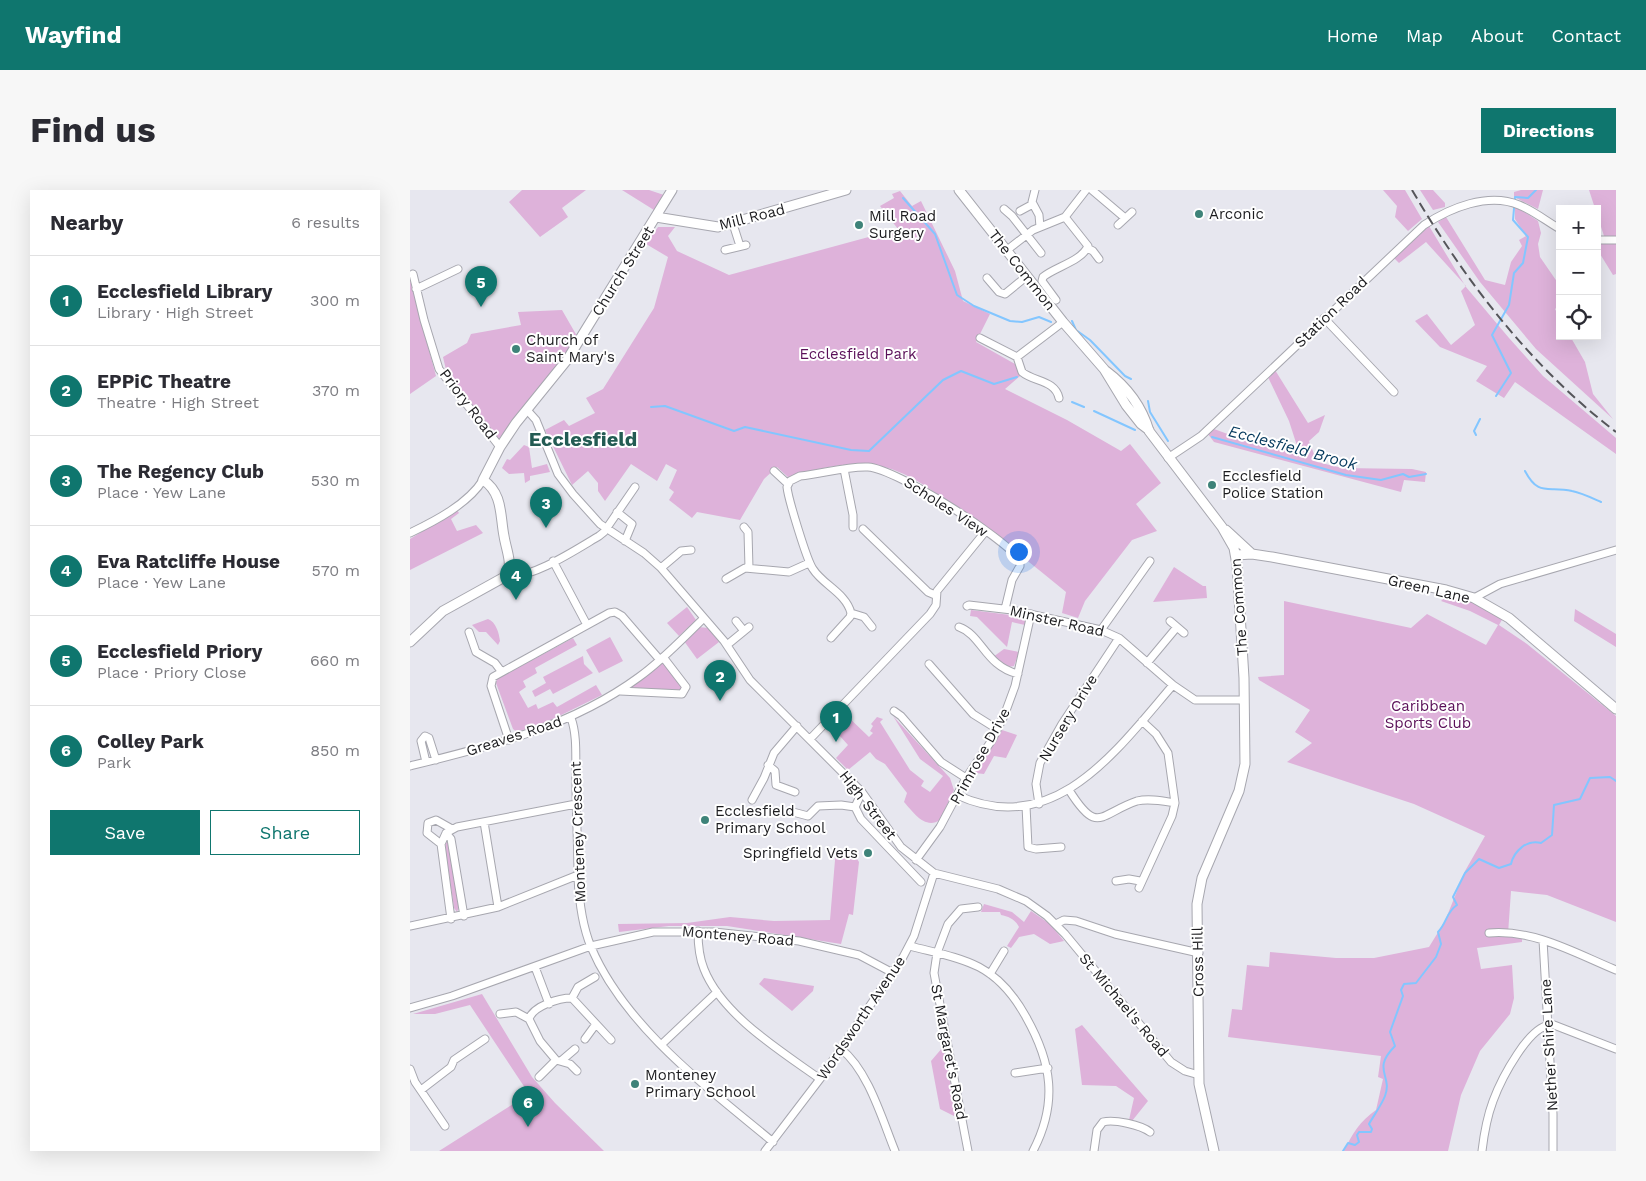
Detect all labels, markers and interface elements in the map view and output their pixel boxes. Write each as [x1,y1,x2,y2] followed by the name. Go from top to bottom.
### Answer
[25,21,121,49] text: Wayfind
[1327,25,1378,46] text: Home
[1406,25,1443,46] text: Map
[1471,25,1523,46] text: About
[1551,25,1621,46] text: Contact
[1481,108,1616,153] button: Directions
[30,109,156,151] text: Find us
[717,200,787,234] street label: Mill Road
[1209,205,1264,223] place label: Arconic
[1556,205,1601,340] map controls
[1556,205,1601,250] button: +
[869,207,936,242] place label: Mill Road Surgery
[1193,208,1205,220] marker: Arconic
[50,210,123,235] text: Nearby
[291,213,360,232] text: 6 results
[853,219,865,231] marker: Mill Road Surgery
[588,222,658,319] street label: Church Street
[985,226,1059,314] street label: The Common
[1556,250,1601,295] button: −
[465,266,497,307] pin: 5
[1291,273,1371,351] street label: Station Road
[97,280,273,303] text: Ecclesfield Library
[63,291,69,310] text: 1
[310,291,360,310] text: 300 m
[1556,295,1601,340] button: locate
[97,303,253,322] text: Library · High Street
[526,331,615,366] place label: Church of Saint Mary's
[510,343,522,355] marker: Church of Saint Mary's
[799,345,917,363] park label: Ecclesfield Park
[436,365,500,443] street label: Priory Road
[97,370,231,393] text: EPPiC Theatre
[61,381,71,400] text: 2
[312,381,360,400] text: 370 m
[97,393,259,412] text: Theatre · High Street
[1227,421,1360,474] water label: Ecclesfield Brook
[529,427,637,451] district label: Ecclesfield
[97,460,264,483] text: The Regency Club
[1222,467,1323,502] place label: Ecclesfield Police Station
[61,471,71,490] text: 3
[311,471,360,490] text: 530 m
[901,473,992,541] street label: Scholes View
[1206,479,1218,491] marker: Ecclesfield Police Station
[97,483,226,502] text: Place · Yew Lane
[530,487,562,528] pin: 3
[1006,539,1032,565] your location
[97,550,280,573] text: Eva Ratcliffe House
[1227,557,1251,657] street label: The Common
[500,559,532,600] pin: 4
[61,561,71,580] text: 4
[311,561,360,580] text: 570 m
[1386,571,1472,607] street label: Green Lane
[97,573,226,592] text: Place · Yew Lane
[1008,601,1106,641] street label: Minster Road
[97,640,262,663] text: Ecclesfield Priory
[61,651,71,670] text: 5
[310,651,360,670] text: 660 m
[704,660,736,701] pin: 2
[97,663,247,682] text: Place · Priory Close
[1035,671,1101,765] street label: Nursery Drive
[1385,697,1471,732] park label: Caribbean Sports Club
[820,701,852,742] pin: 1
[946,705,1014,807] street label: Primrose Drive
[464,712,564,760] street label: Greaves Road
[97,730,204,753] text: Colley Park
[61,741,71,760] text: 6
[310,741,360,760] text: 850 m
[97,753,131,772] text: Park
[567,760,589,903] street label: Monteney Crescent
[836,767,901,844] street label: High Street
[715,802,826,837] place label: Ecclesfield Primary School
[50,810,200,855] button: Save
[210,810,360,855] button: Share
[699,814,711,826] marker: Ecclesfield Primary School
[743,844,858,862] place label: Springfield Vets
[862,847,874,859] marker: Springfield Vets
[681,922,795,950] street label: Monteney Road
[1188,926,1208,997] street label: Cross Hill
[1075,949,1173,1061] street label: St Michael's Road
[813,953,909,1083] street label: Wordsworth Avenue
[1537,978,1561,1112] street label: Nether Shire Lane
[927,983,971,1121] street label: St Margaret's Road
[645,1066,756,1101] place label: Monteney Primary School
[629,1078,641,1090] marker: Monteney Primary School
[512,1086,544,1127] pin: 6

